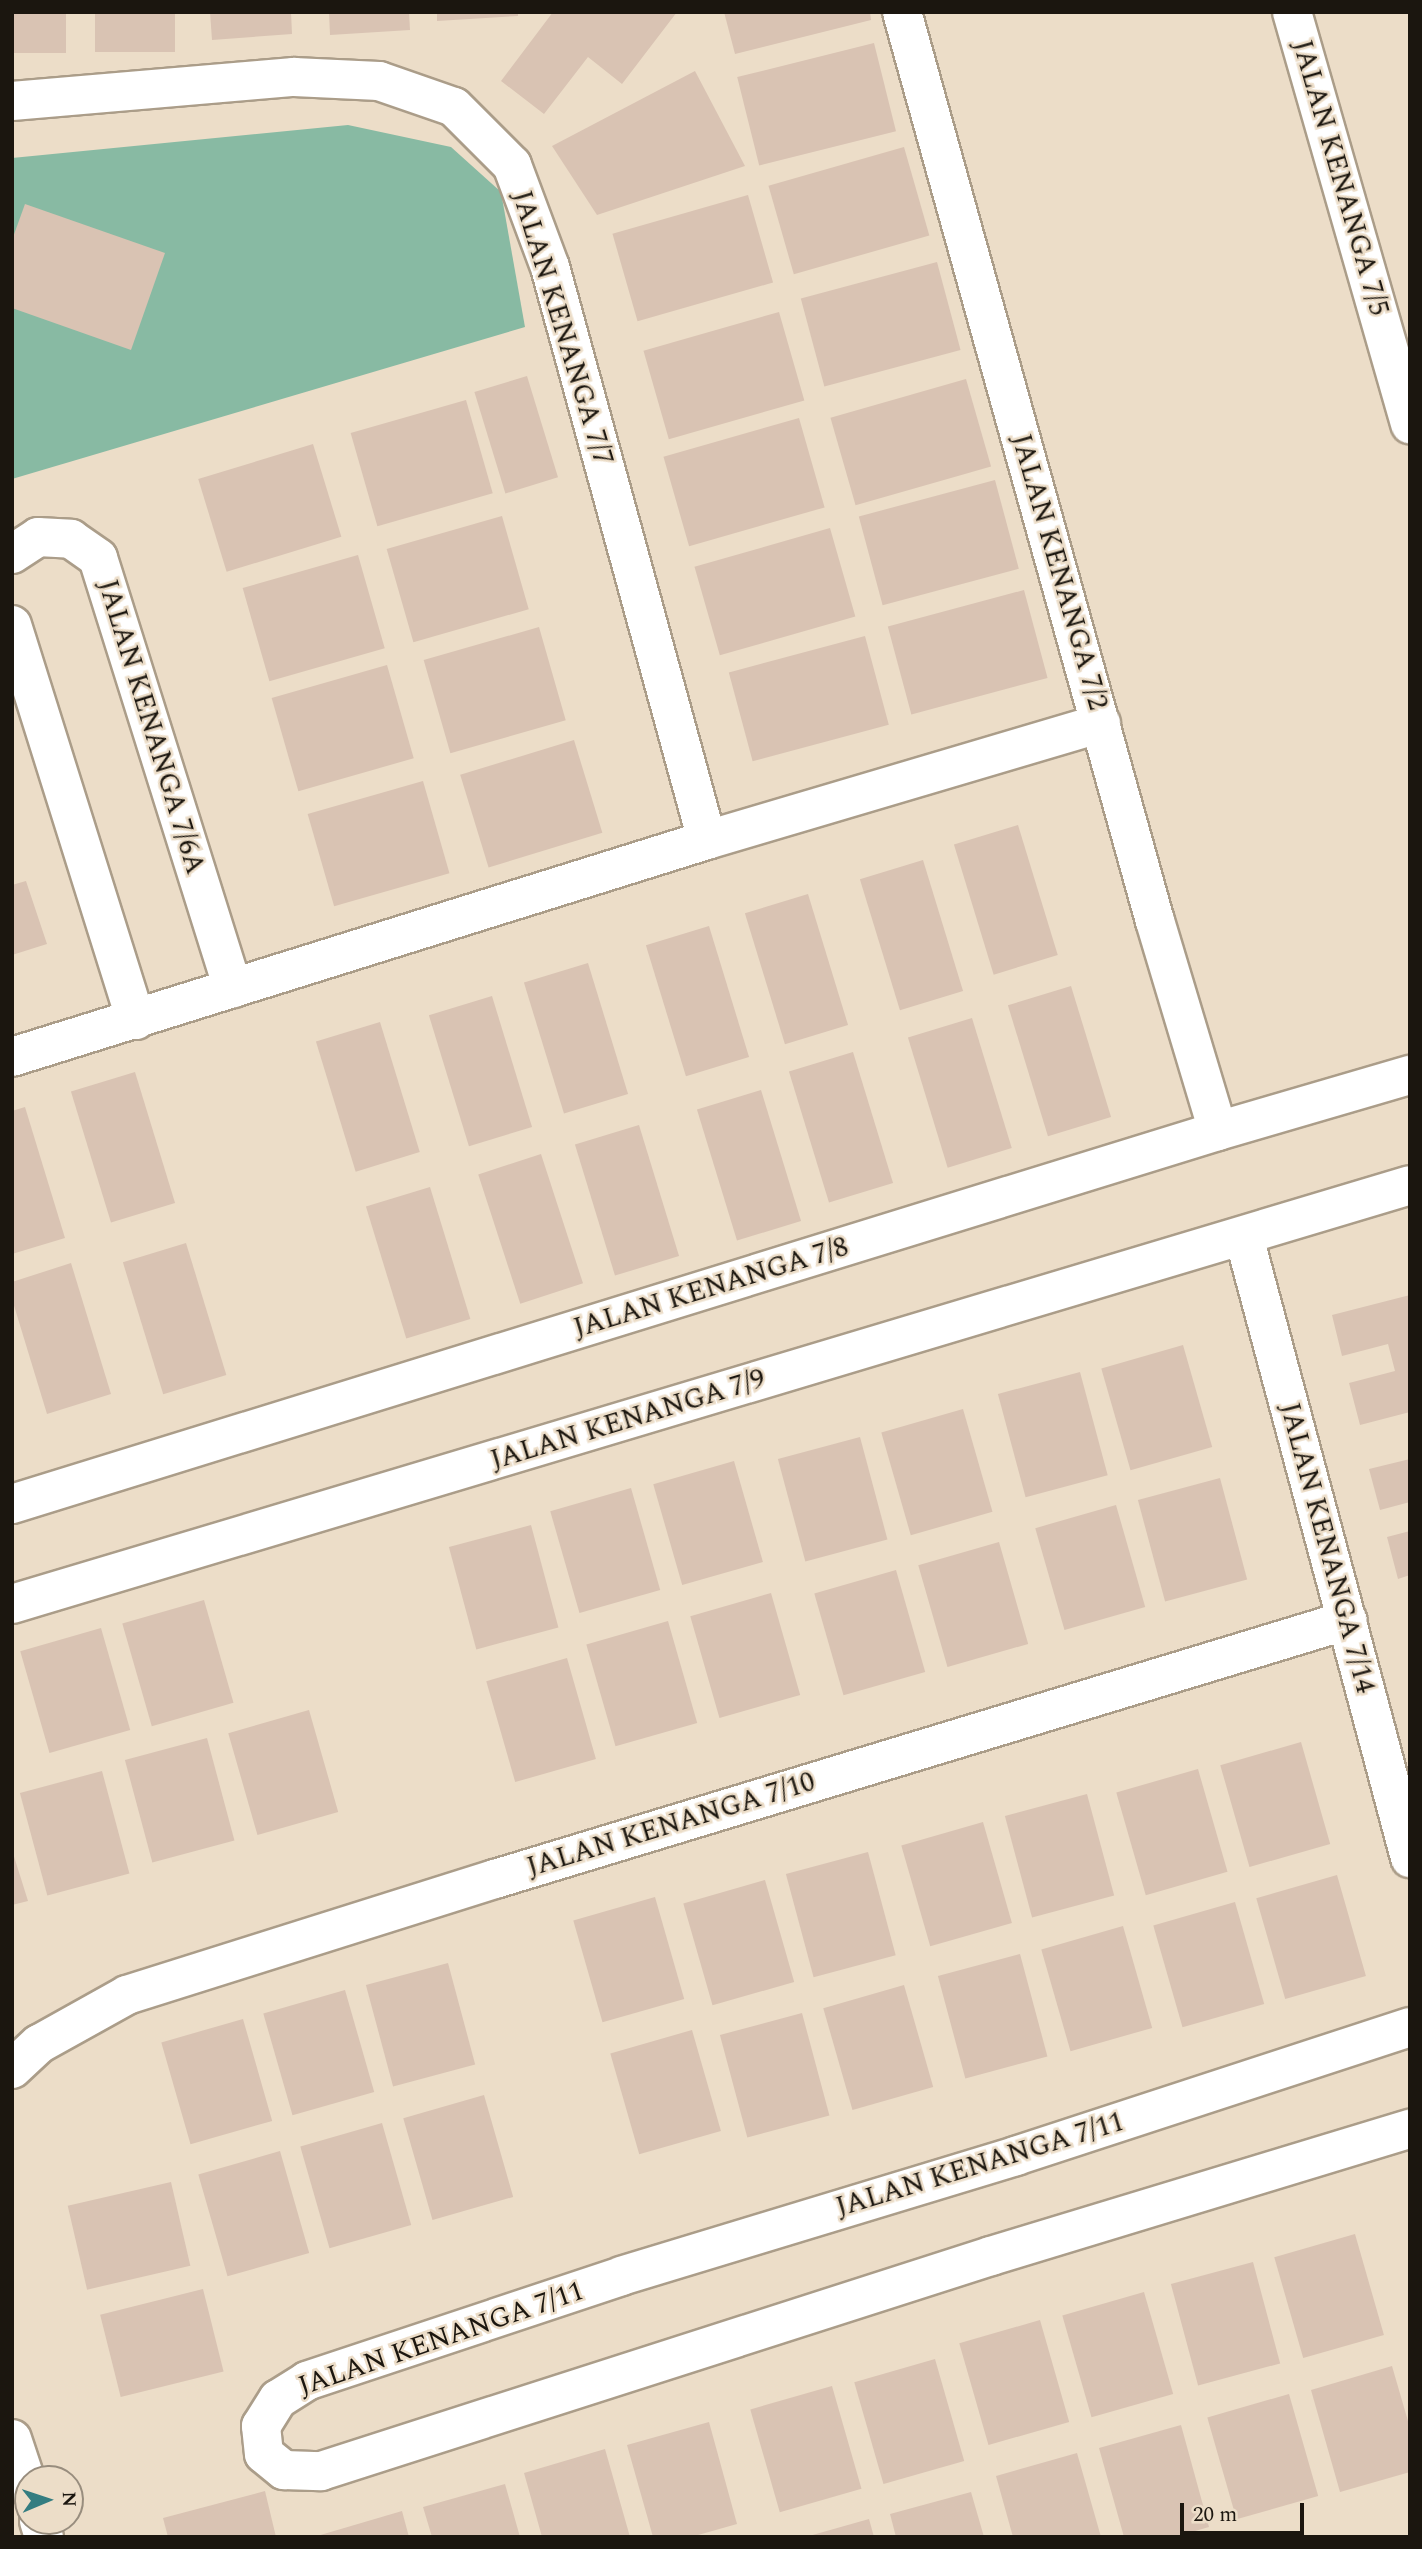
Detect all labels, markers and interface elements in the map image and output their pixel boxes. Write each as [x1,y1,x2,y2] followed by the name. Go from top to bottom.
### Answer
[1284,36,1396,320] street label: JALAN KENANGA 7/5
[504,187,620,469] street label: JALAN KENANGA 7/7
[1003,430,1115,714] street label: JALAN KENANGA 7/2
[90,576,212,878] street label: JALAN KENANGA 7/6A
[570,1230,852,1346] street label: JALAN KENANGA 7/8
[487,1362,769,1478] street label: JALAN KENANGA 7/9
[1272,1399,1382,1697] street label: JALAN KENANGA 7/14
[523,1765,819,1885] street label: JALAN KENANGA 7/10
[832,2105,1128,2225] street label: JALAN KENANGA 7/11
[294,2274,588,2404] street label: JALAN KENANGA 7/11
[14,2465,84,2535] north arrow
[1184,2490,1308,2534] scale bar
[54,2491,83,2508] text: N
[1193,2499,1237,2531] text: 20 m

